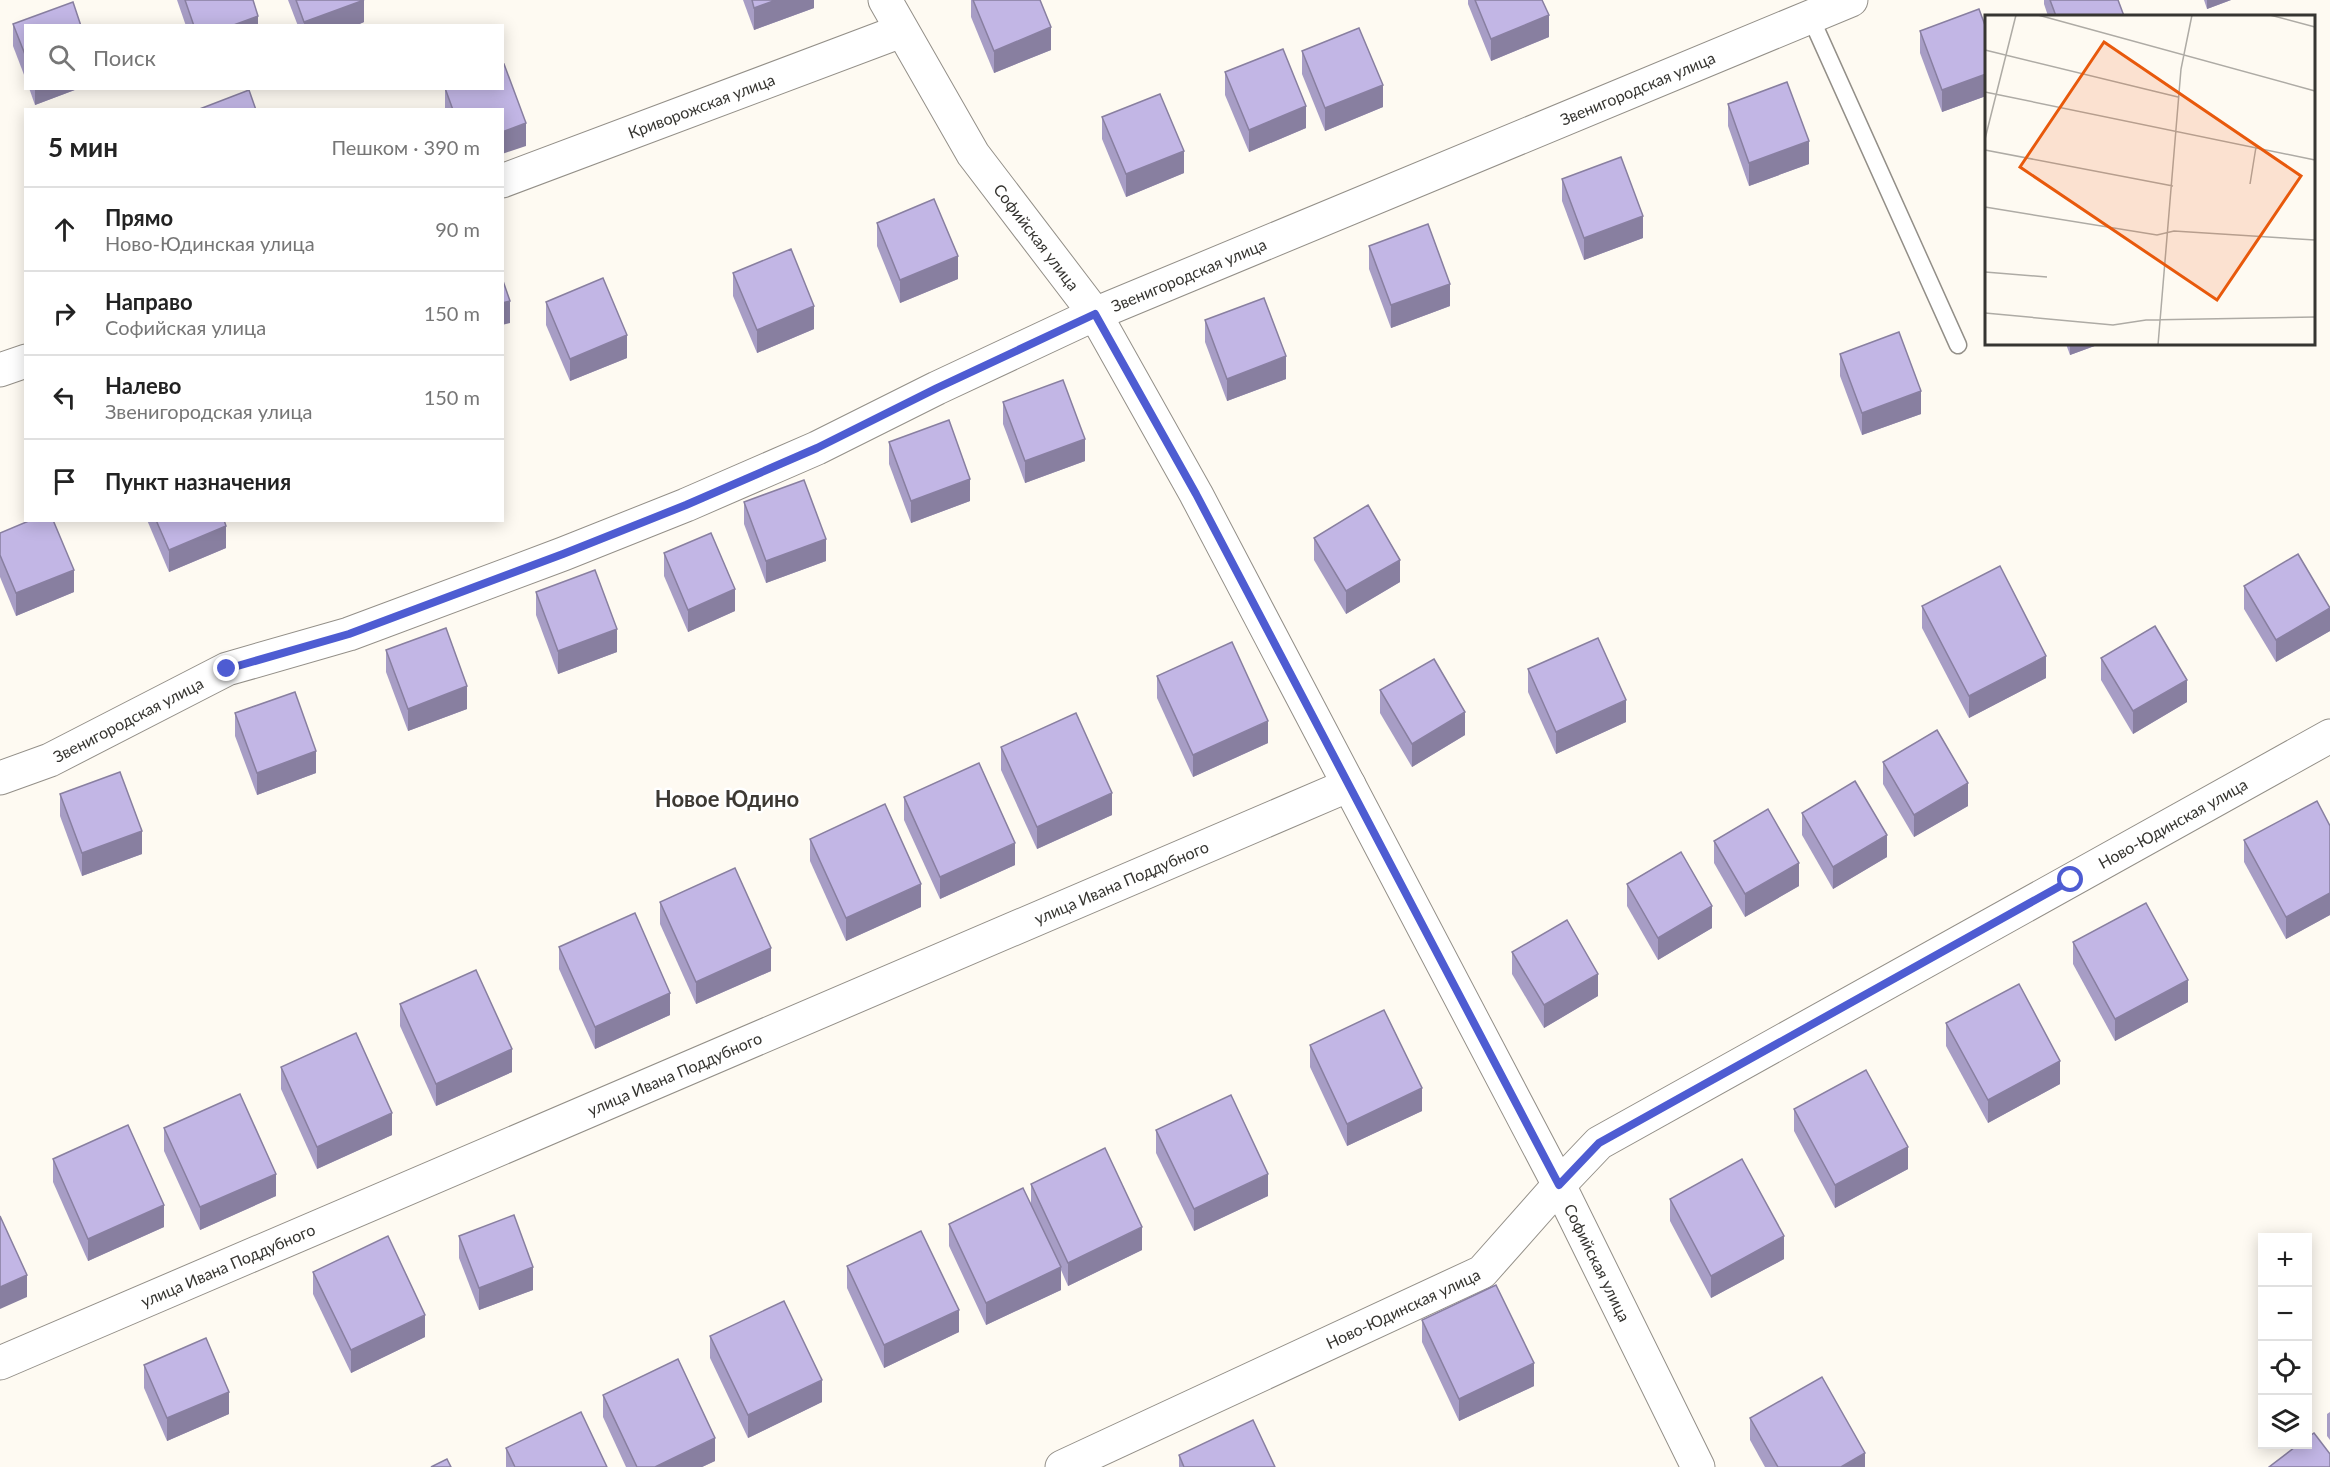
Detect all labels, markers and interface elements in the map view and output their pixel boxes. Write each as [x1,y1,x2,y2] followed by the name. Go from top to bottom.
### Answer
[1985,15,2315,345] inset map
[24,24,504,90] search box
[45,41,78,74] icon: search
[93,44,156,71] text: Поиск
[1557,48,1718,129] street label: Звенигородская улица
[625,69,777,142] street label: Криворожская улица
[48,131,118,163] text: 5 мин
[331,135,480,159] text: Пешком · 390 m
[990,180,1083,294] street label: Софийская улица
[105,204,173,231] text: Прямо
[48,213,81,246] icon: ahead
[435,217,480,241] text: 90 m
[105,231,315,255] text: Ново-Юдинская улица
[1108,234,1269,315] street label: Звенигородская улица
[105,288,193,315] text: Направо
[48,297,81,330] icon: right
[424,301,480,325] text: 150 m
[105,315,266,339] text: Софийская улица
[105,372,181,399] text: Налево
[48,381,81,414] icon: left
[424,385,480,409] text: 150 m
[105,399,312,423] text: Звенигородская улица
[48,465,81,498] icon: arrive
[105,468,291,495] text: Пункт назначения
[213,655,239,681] route end
[50,673,206,766] street label: Звенигородская улица
[2095,774,2250,872] street label: Ново-Юдинская улица
[655,785,799,812] district label: Новое Юдино
[1031,836,1211,928] street label: улица Ивана Поддубного
[2057,866,2083,892] route start
[584,1028,764,1119] street label: улица Ивана Поддубного
[1561,1200,1635,1324] street label: Софийская улица
[138,1219,318,1311] street label: улица Ивана Поддубного
[2258,1233,2312,1449] map controls
[2258,1233,2312,1287] button: +
[1323,1264,1483,1352] street label: Ново-Юдинская улица
[2258,1287,2312,1341] button: −
[2258,1341,2312,1395] button: locate
[2258,1395,2312,1449] button: layers

